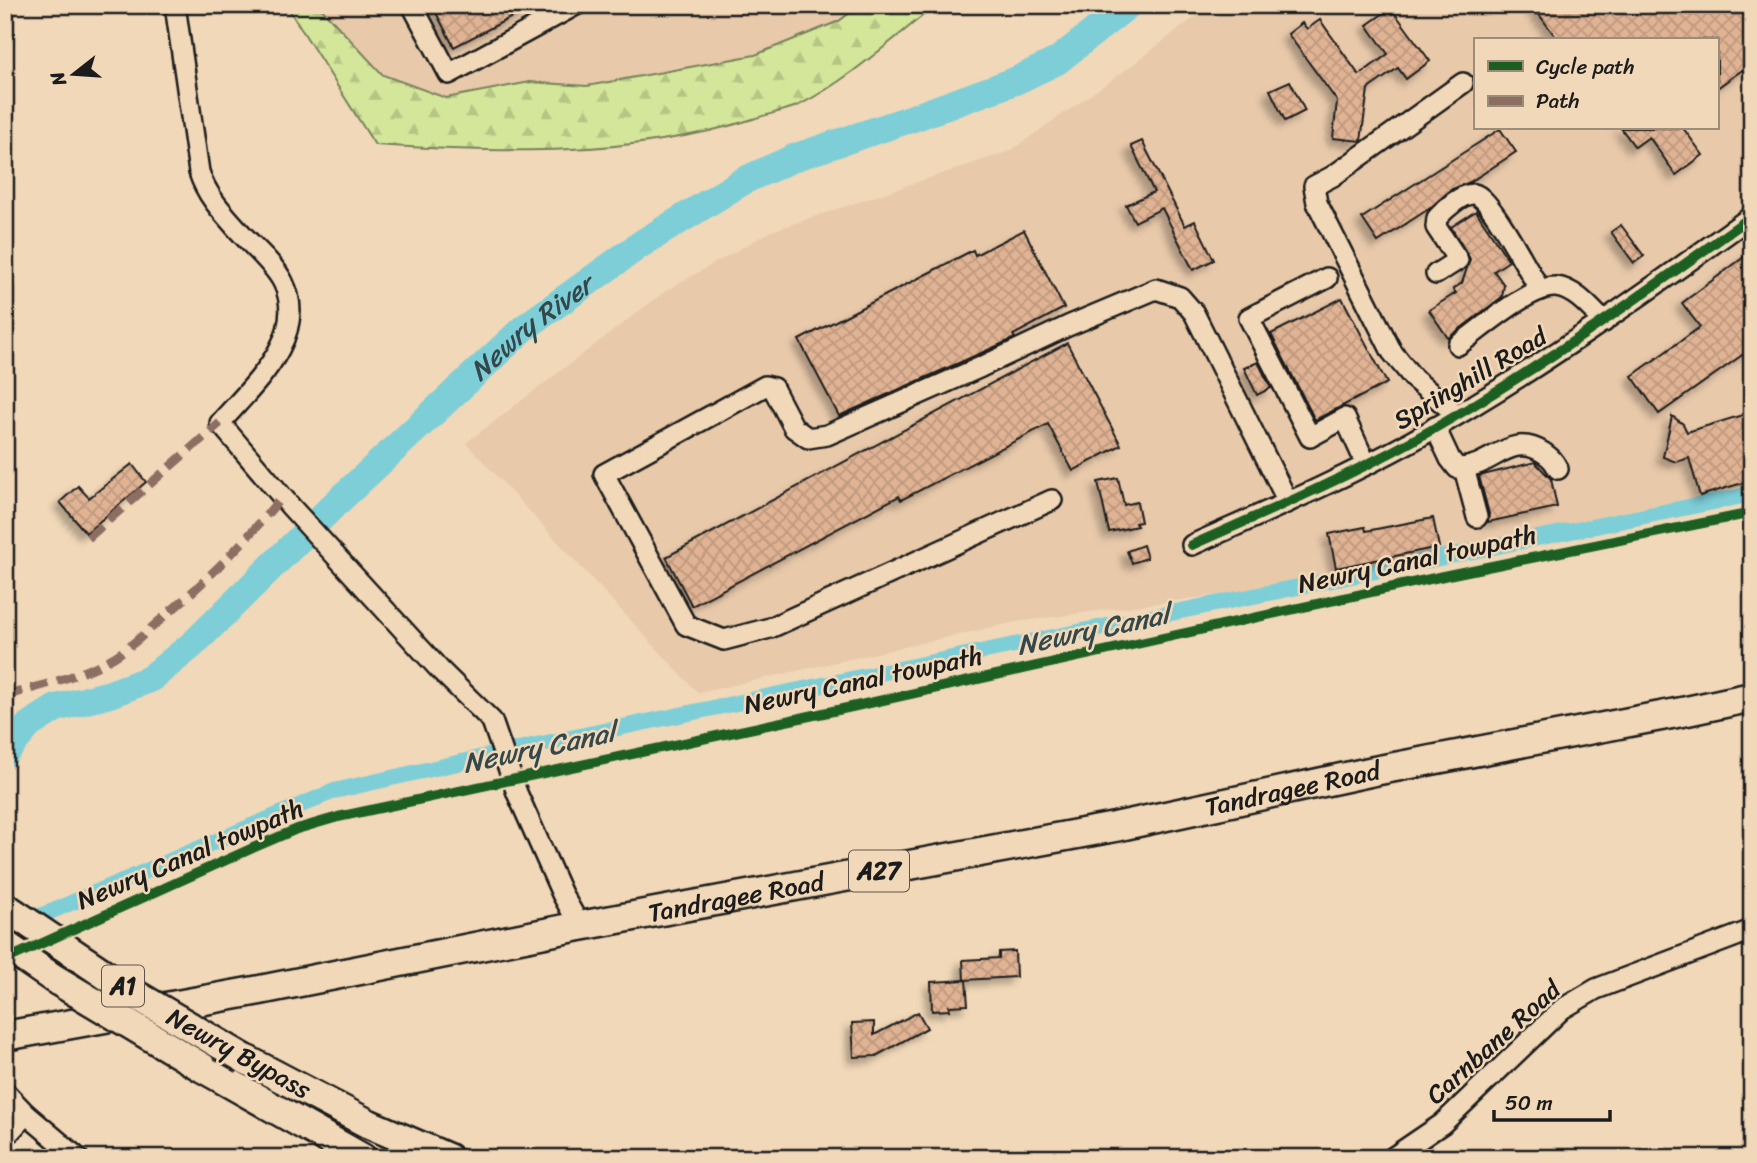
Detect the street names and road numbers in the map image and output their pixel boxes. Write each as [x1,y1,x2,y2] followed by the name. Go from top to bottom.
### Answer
[1384,313,1558,442] street label: Springhill Road
[1293,511,1541,607] street label: Newry Canal towpath
[739,632,987,728] street label: Newry Canal towpath
[1200,747,1387,830] street label: Tandragee Road
[69,785,311,923] street label: Newry Canal towpath
[849,850,909,892] road number: A27
[644,858,830,936] street label: Tandragee Road
[102,966,144,1006] road number: A1
[1414,967,1573,1116] street label: Carnbane Road
[158,994,321,1112] street label: Newry Bypass

